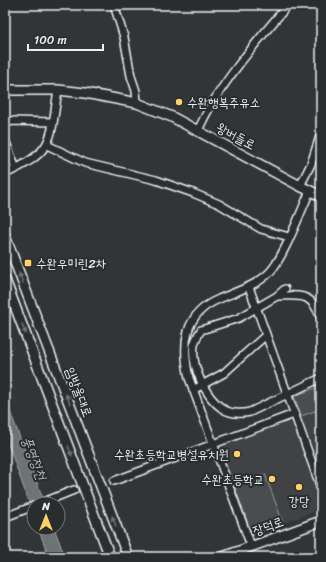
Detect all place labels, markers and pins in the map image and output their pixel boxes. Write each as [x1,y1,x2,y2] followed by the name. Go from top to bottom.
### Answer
[187,91,260,114] place label: 수완행복주유소
[174,97,184,107] marker: 수완행복주유소
[36,252,107,275] place label: 수완우미린2차
[23,258,33,268] marker: 수완우미린2차
[114,443,229,466] place label: 수완초등학교병설유치원
[232,449,242,459] marker: 수완초등학교병설유치원
[201,468,264,491] place label: 수완초등학교
[267,474,277,484] marker: 수완초등학교
[294,482,304,492] marker: 강당
[289,490,310,513] place label: 강당

